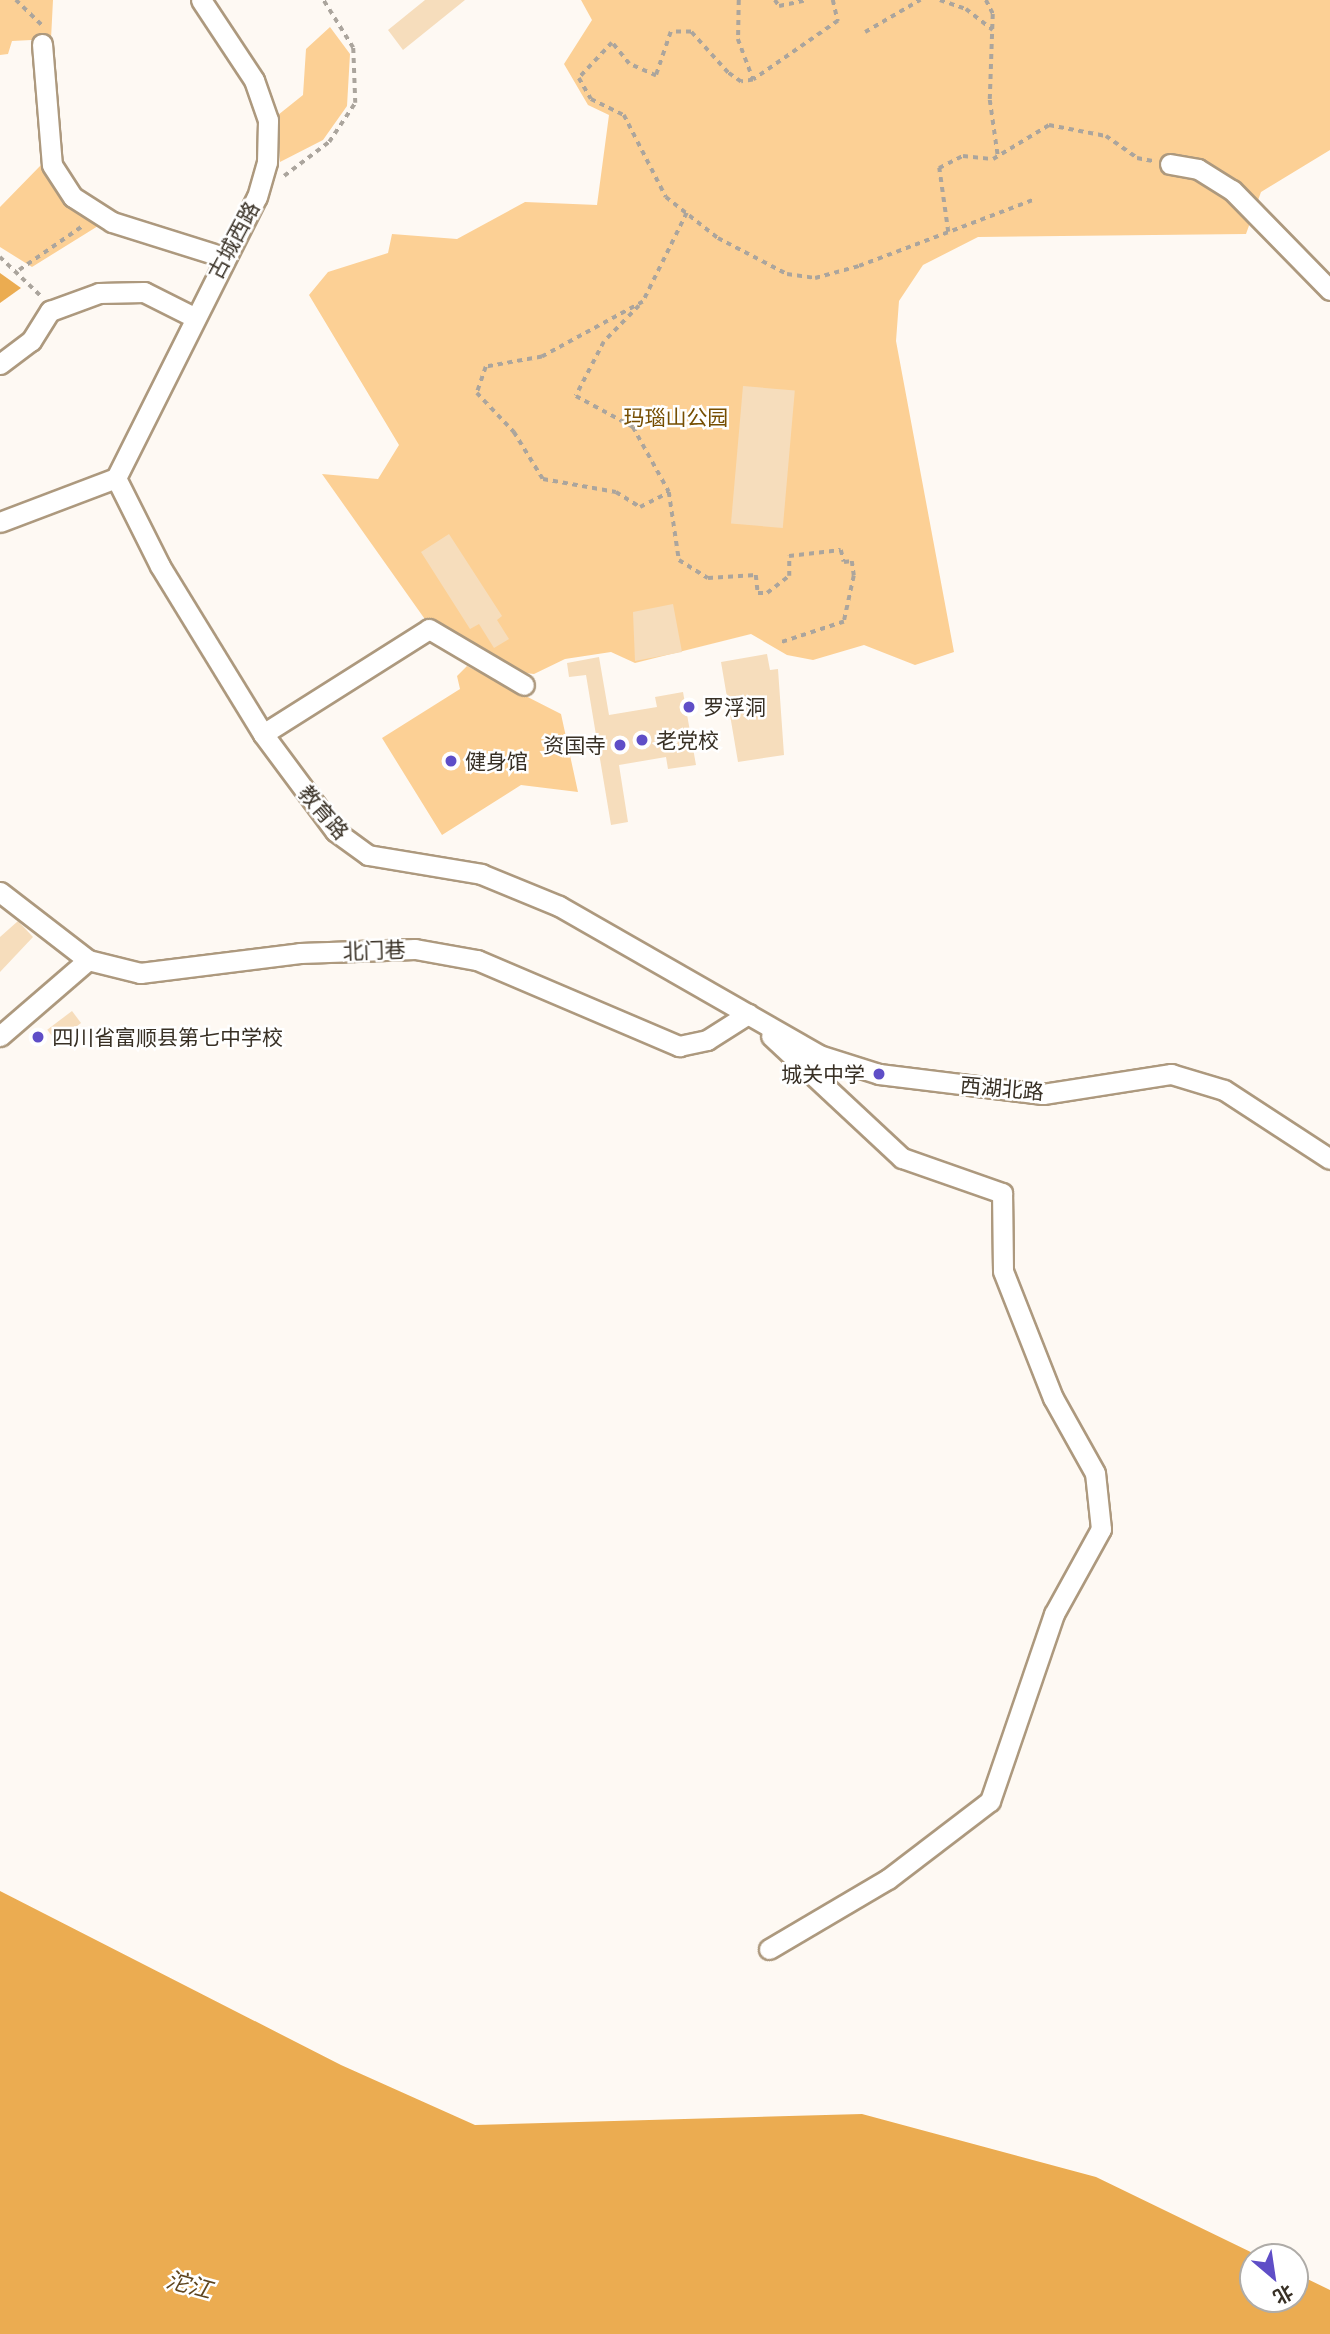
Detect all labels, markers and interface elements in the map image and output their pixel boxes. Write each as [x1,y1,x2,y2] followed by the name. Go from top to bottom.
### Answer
[202,197,264,283] street label: 古城西路
[624,404,728,430] park label: 玛瑙山公园
[703,694,766,720] place label: 罗浮洞
[681,699,697,715] marker: 罗浮洞
[656,727,719,753] place label: 老党校
[543,732,606,758] place label: 资国寺
[634,732,650,748] marker: 老党校
[612,737,628,753] marker: 资国寺
[465,748,528,774] place label: 健身馆
[443,753,459,769] marker: 健身馆
[294,780,354,844] street label: 教育路
[342,936,406,964] street label: 北门巷
[52,1024,283,1050] place label: 四川省富顺县第七中学校
[30,1029,46,1045] marker: 四川省富顺县第七中学校
[781,1061,865,1087] place label: 城关中学
[871,1066,887,1082] marker: 城关中学
[959,1072,1045,1104] street label: 西湖北路
[1239,2243,1309,2313] north arrow
[163,2266,215,2304] water label: 沱江
[1268,2278,1299,2312] text: 北

